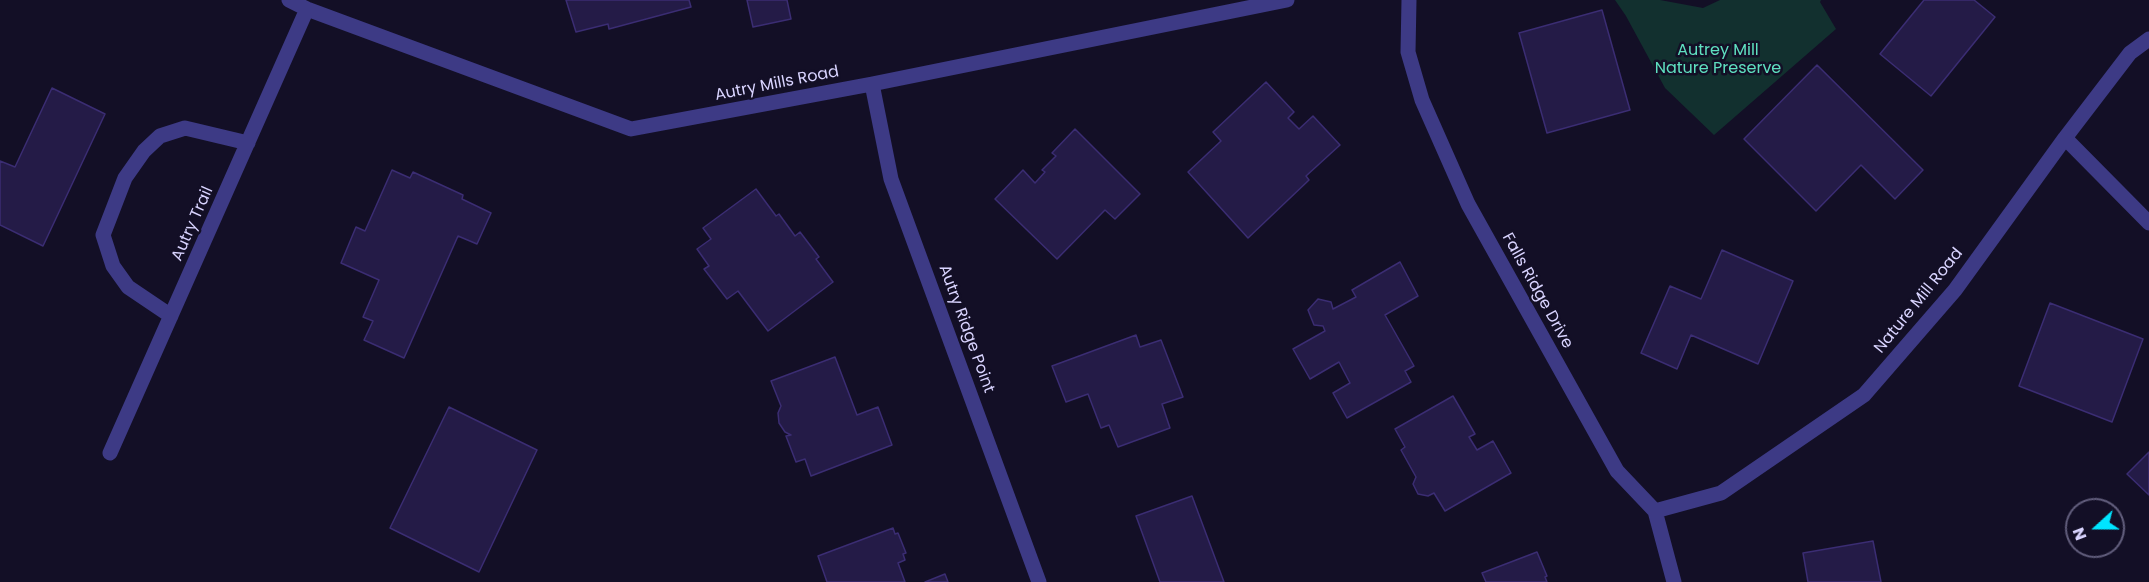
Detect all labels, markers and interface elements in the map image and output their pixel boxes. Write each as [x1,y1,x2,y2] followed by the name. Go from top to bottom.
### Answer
[1655,41,1781,79] park label: Autrey Mill Nature Preserve
[713,63,841,105] street label: Autry Mills Road
[168,184,218,264] street label: Autry Trail
[1497,230,1577,352] street label: Falls Ridge Drive
[1871,245,1967,357] street label: Nature Mill Road
[934,262,998,396] street label: Autry Ridge Point
[2065,498,2125,558] north arrow
[2067,524,2092,544] text: N

